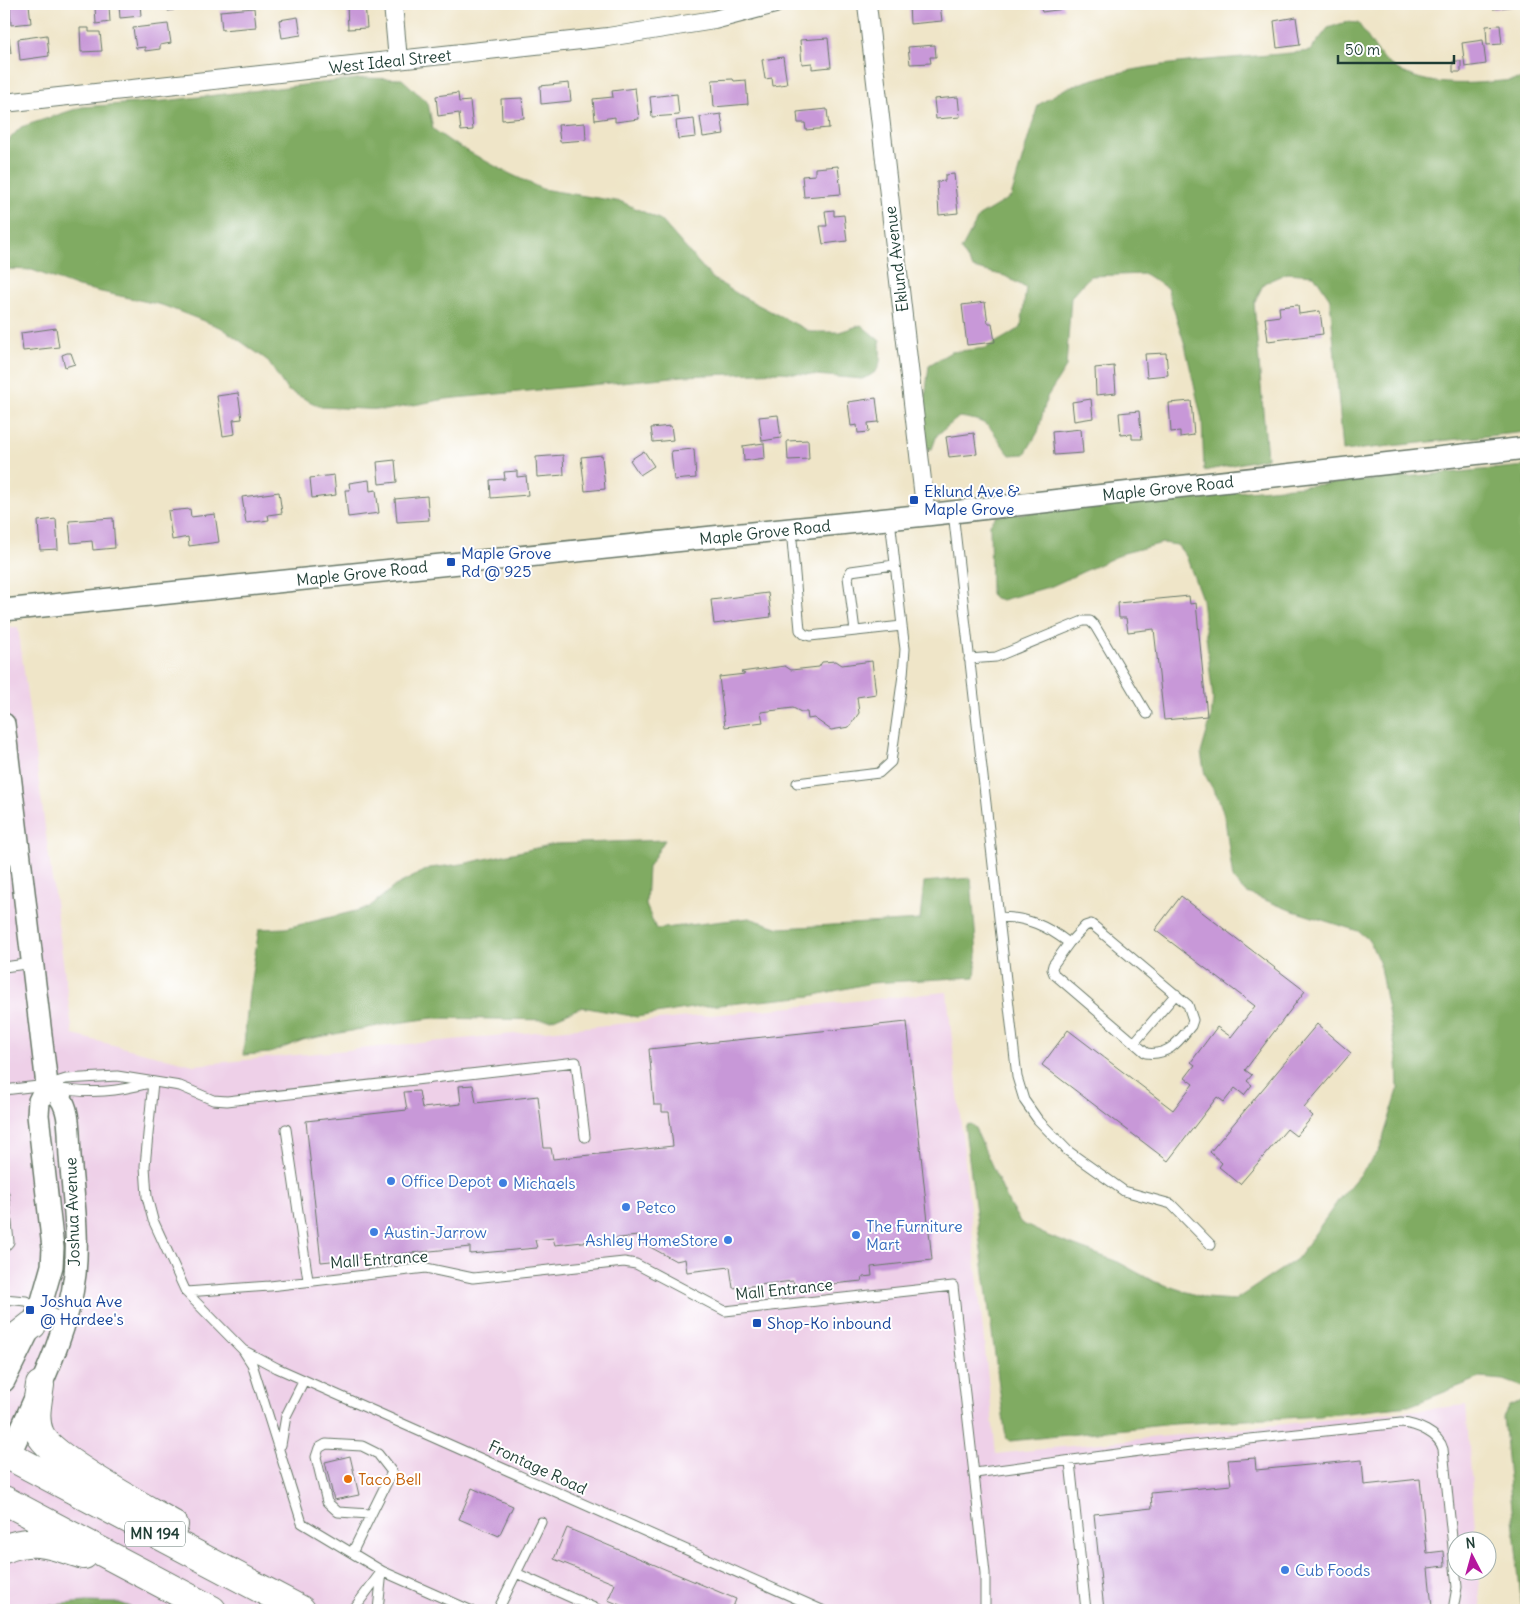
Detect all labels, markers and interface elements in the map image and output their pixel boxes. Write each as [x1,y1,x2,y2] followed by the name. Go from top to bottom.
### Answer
[1338,32,1454,64] scale bar
[1345,40,1380,59] text: 50 m
[328,45,453,77] street label: West Ideal Street
[880,205,912,313] street label: Eklund Avenue
[1101,471,1235,505] street label: Maple Grove Road
[924,481,1020,519] place label: Eklund Ave & Maple Grove
[908,494,920,506] marker: Eklund Ave & Maple Grove
[698,515,832,549] street label: Maple Grove Road
[461,543,551,581] place label: Maple Grove Rd @ 925
[295,556,429,590] street label: Maple Grove Road
[445,556,457,568] marker: Maple Grove Rd @ 925
[60,1157,84,1267] street label: Joshua Avenue
[401,1171,492,1191] place label: Office Depot
[513,1173,575,1193] place label: Michaels
[385,1175,397,1187] marker: Office Depot
[497,1177,509,1189] marker: Michaels
[636,1197,676,1217] place label: Petco
[620,1201,632,1213] marker: Petco
[866,1216,963,1254] place label: The Furniture Mart
[384,1222,487,1242] place label: Austin-Jarrow
[368,1226,380,1238] marker: Austin-Jarrow
[850,1229,862,1241] marker: The Furniture Mart
[585,1230,718,1250] place label: Ashley HomeStore
[722,1234,734,1246] marker: Ashley HomeStore
[329,1246,429,1272] street label: Mall Entrance
[734,1274,834,1304] street label: Mall Entrance
[40,1291,124,1329] place label: Joshua Ave @ Hardee's
[24,1304,36,1316] marker: Joshua Ave @ Hardee's
[767,1313,891,1333] place label: Shop-Ko inbound
[751,1317,763,1329] marker: Shop-Ko inbound
[486,1435,590,1499] street label: Frontage Road
[358,1469,421,1489] place label: Taco Bell
[342,1473,354,1485] marker: Taco Bell
[125,1522,185,1546] road number: MN 194
[1448,1532,1498,1582] north arrow
[1465,1534,1476,1553] text: N
[1295,1560,1370,1580] place label: Cub Foods
[1279,1564,1291,1576] marker: Cub Foods

